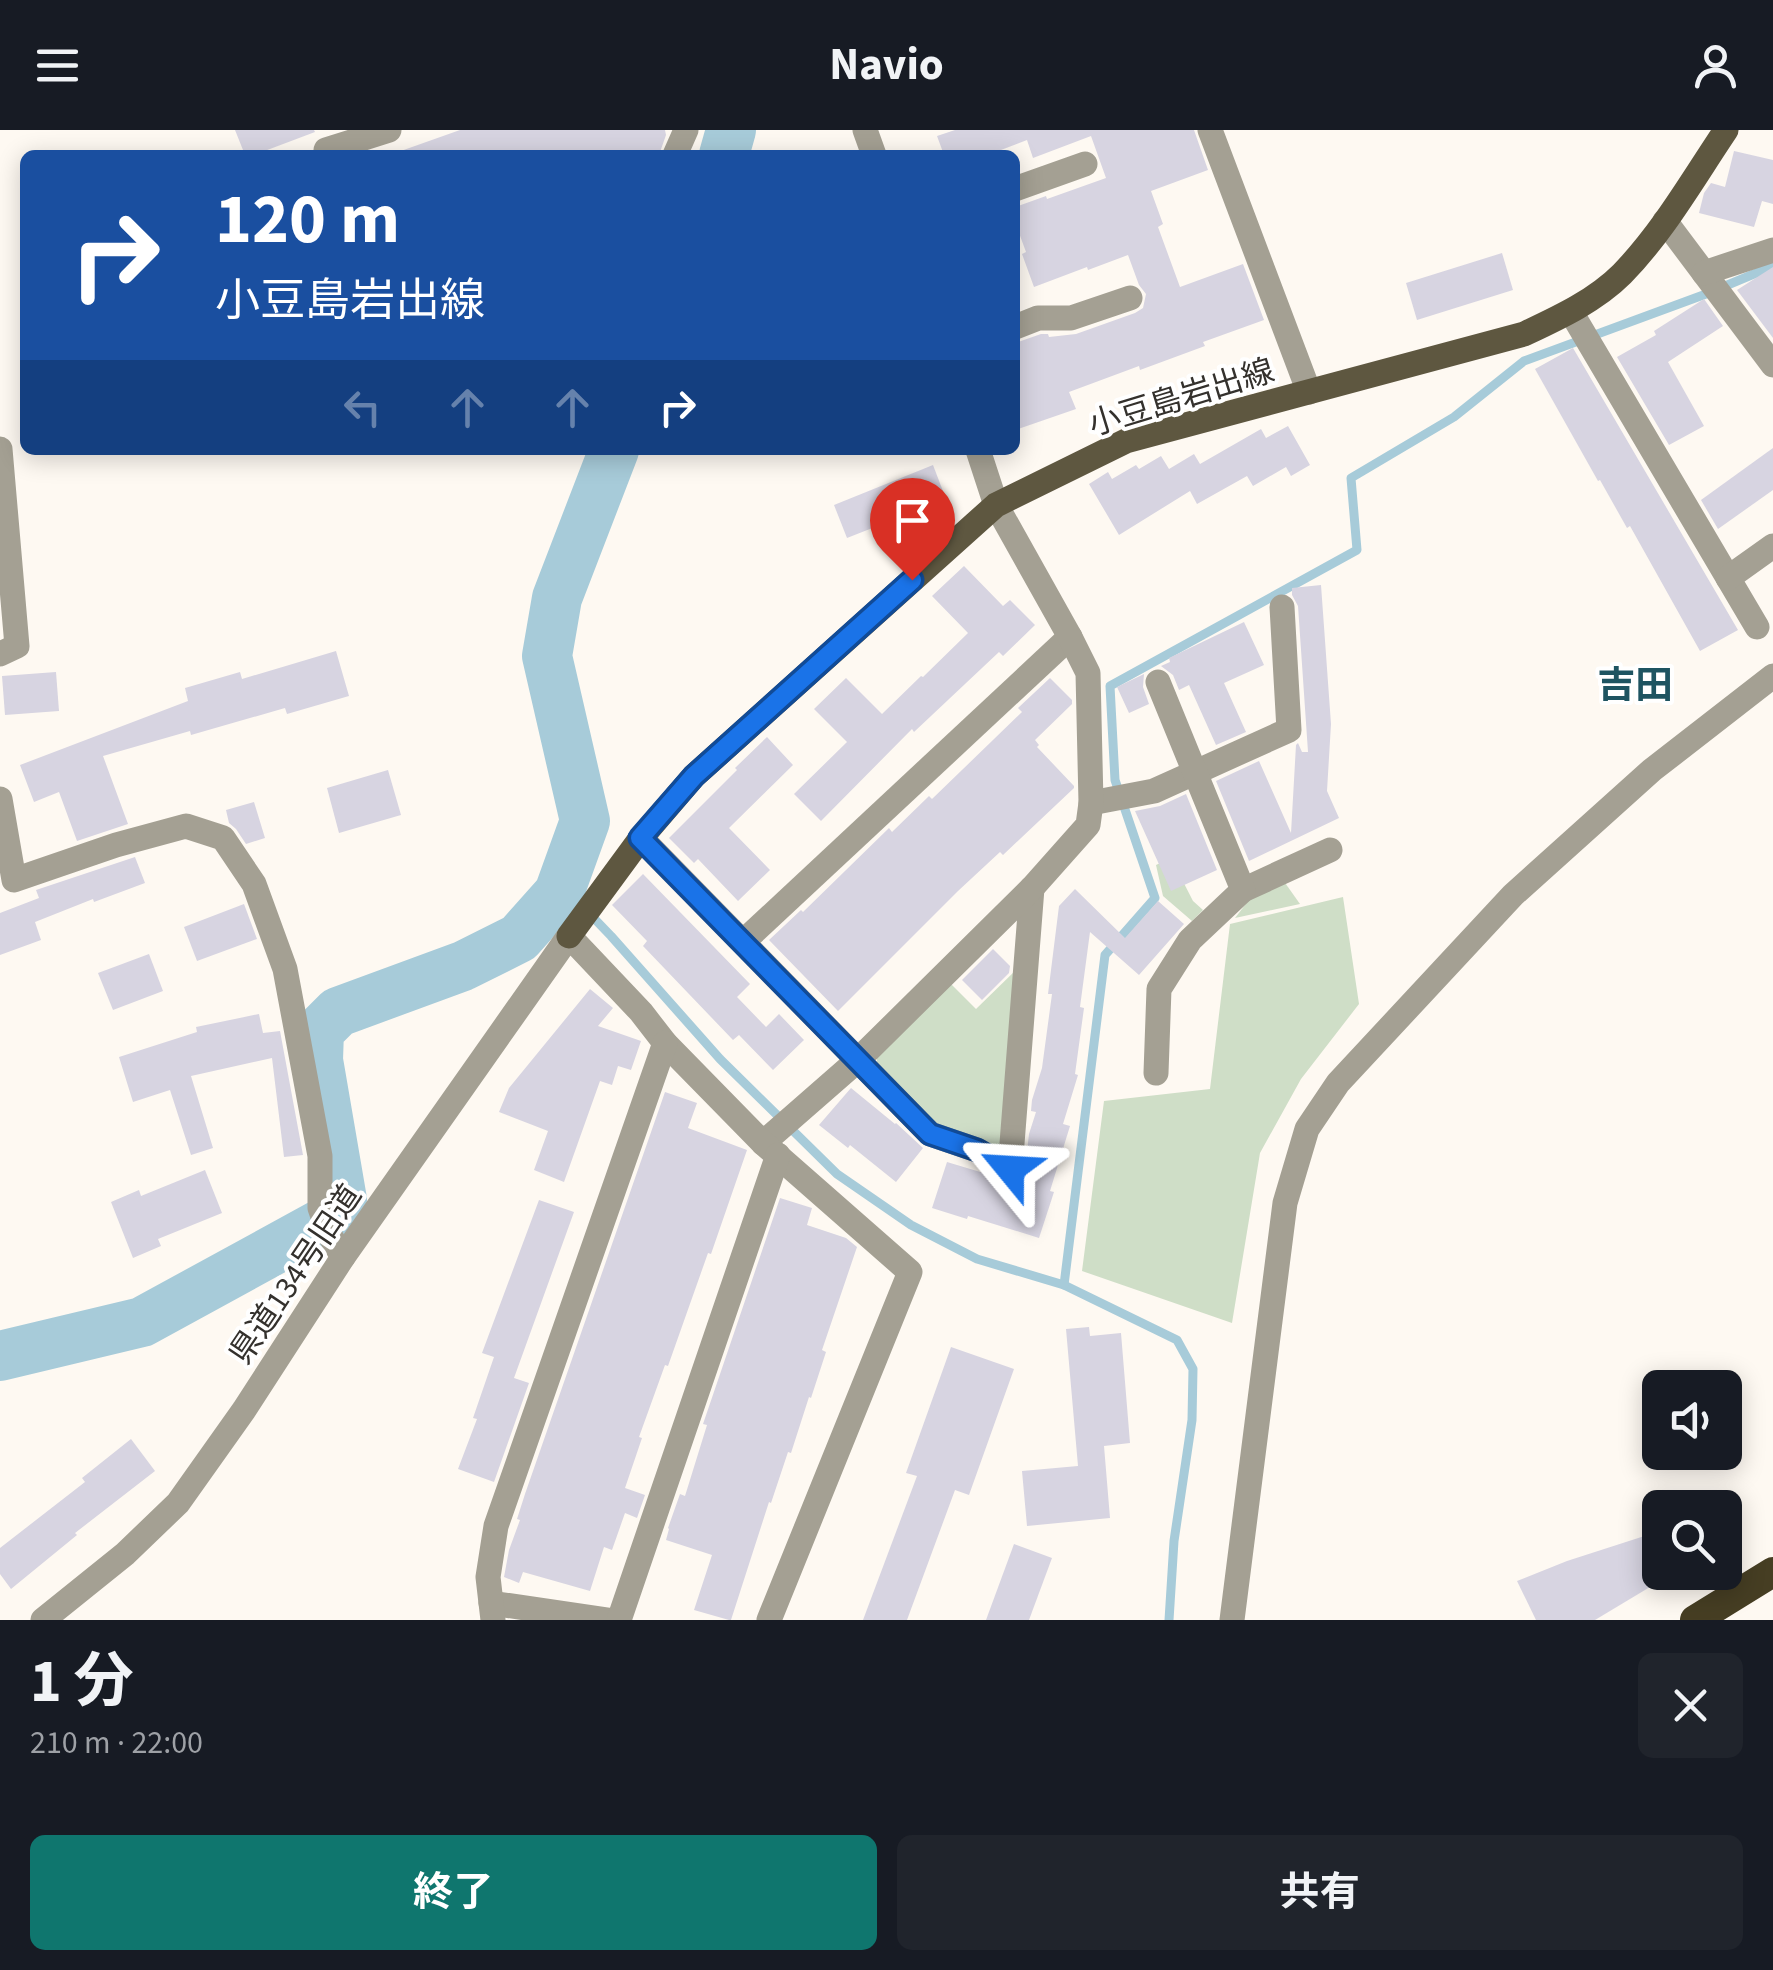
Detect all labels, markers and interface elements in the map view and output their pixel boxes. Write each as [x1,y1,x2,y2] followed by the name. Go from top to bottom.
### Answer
[829,33,944,97] text: Navio
[30,38,85,93] icon: menu
[1688,38,1743,93] icon: person
[215,170,400,270] text: 120 m
[50,190,180,320] icon: right
[215,269,485,333] text: 小豆島岩出線
[1083,348,1280,448] street label: 小豆島岩出線
[335,380,390,435] icon: left
[440,380,495,435] icon: ahead
[545,380,600,435] icon: ahead
[650,380,705,435] icon: right
[870,478,955,581] pin
[885,493,940,548] icon: arrive
[1597,659,1673,713] district label: 吉田
[958,1117,1062,1221] position arrow
[219,1176,373,1374] street label: 県道134号旧道
[1642,1370,1742,1590] map controls
[1642,1370,1742,1470] button: sound
[1642,1490,1742,1590] button: search
[30,1640,134,1725] text: 1 分
[1638,1653,1743,1758] button: close
[30,1720,203,1766] text: 210 m · 22:00
[30,1835,877,1950] button: 終了
[897,1835,1743,1950] button: 共有

